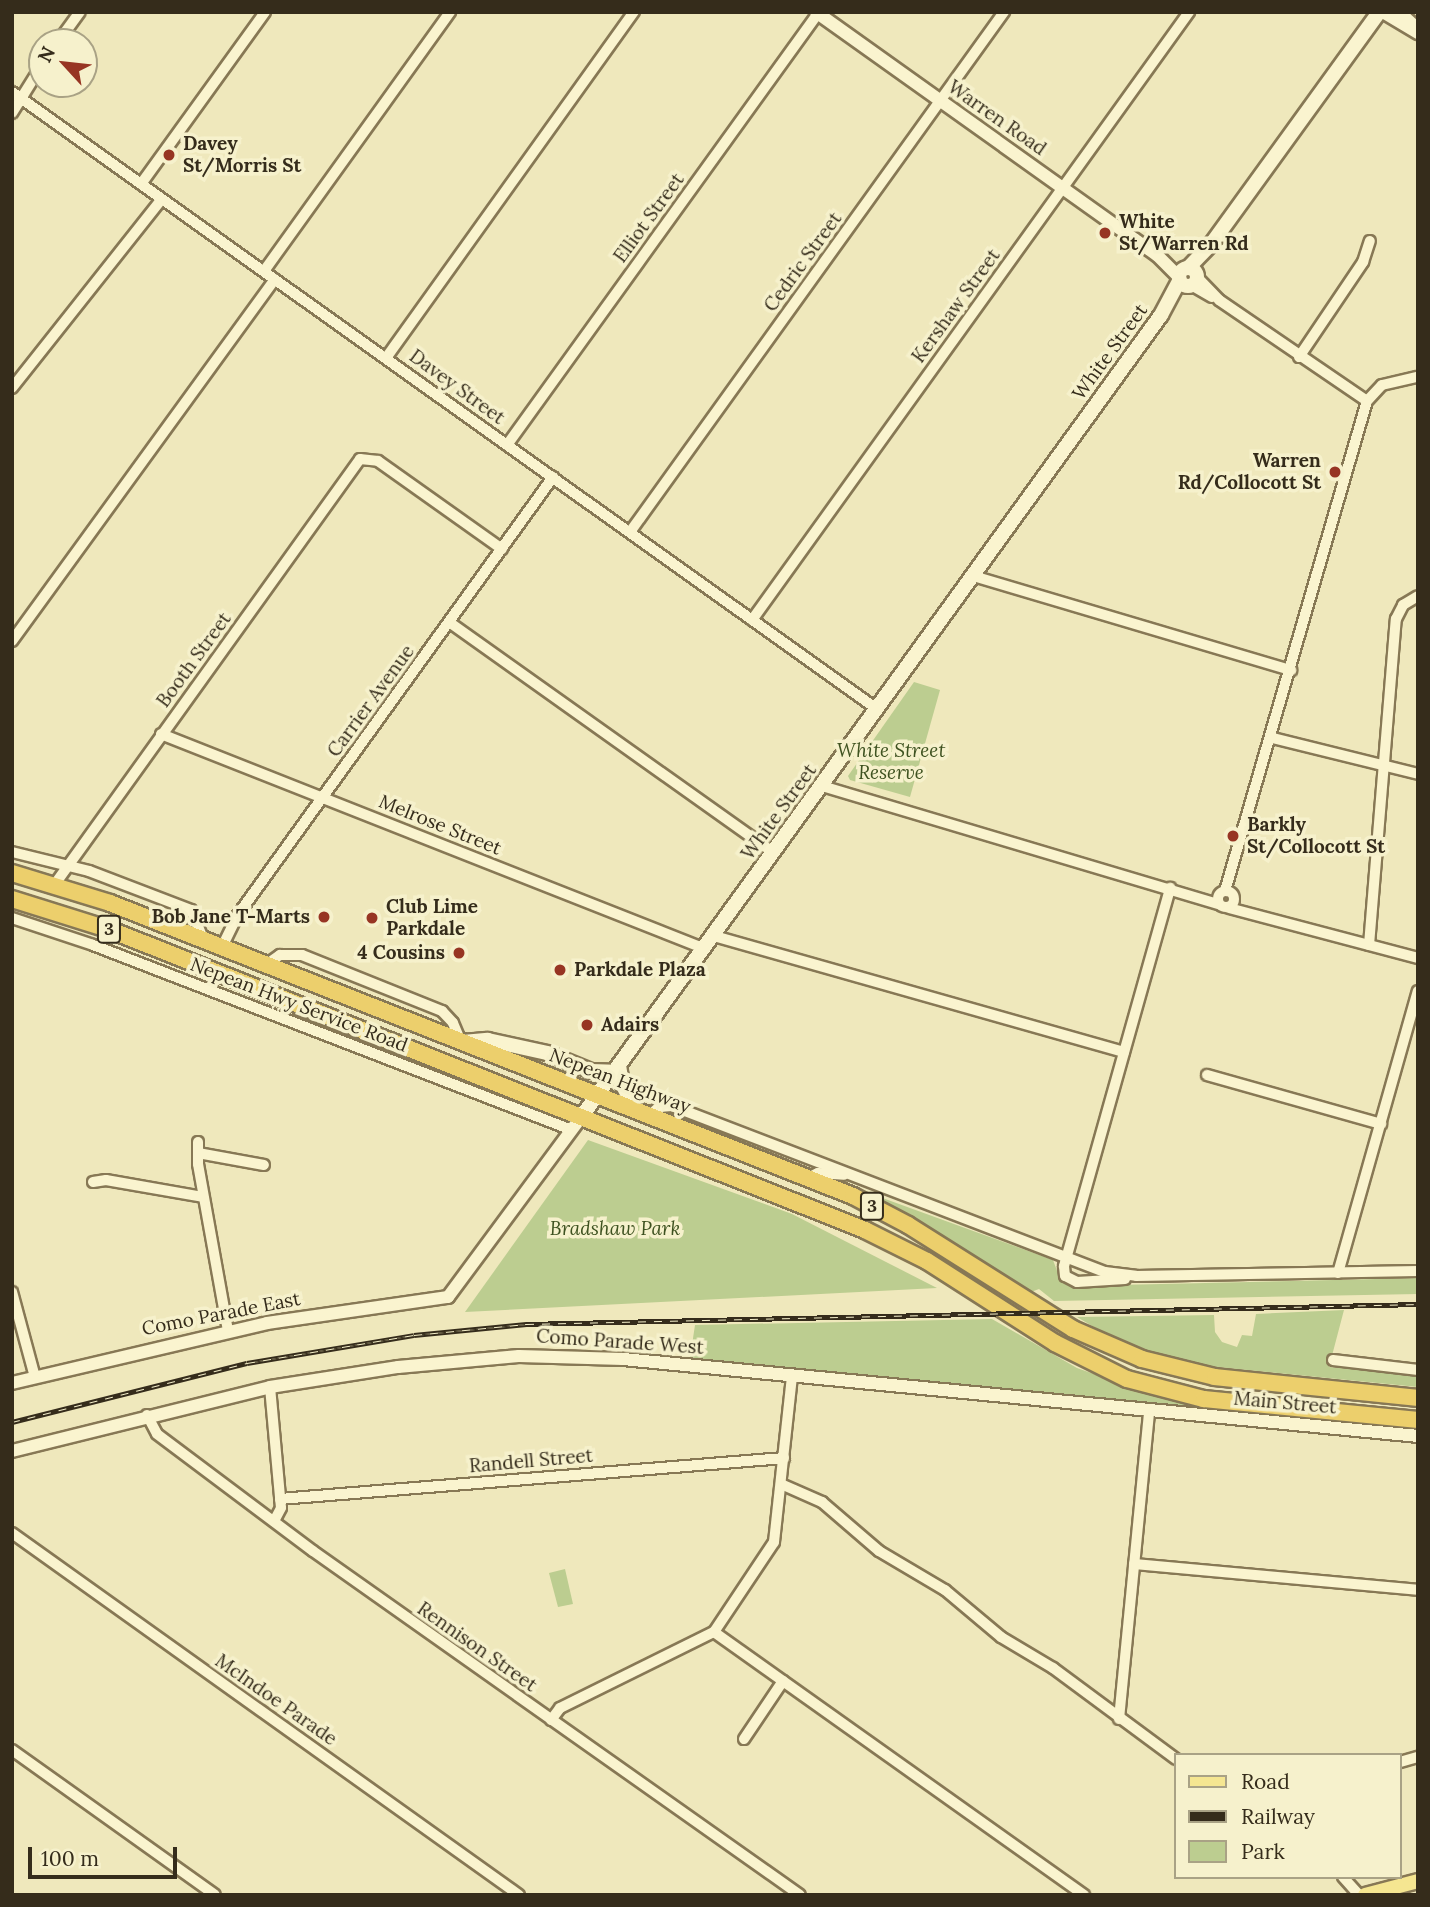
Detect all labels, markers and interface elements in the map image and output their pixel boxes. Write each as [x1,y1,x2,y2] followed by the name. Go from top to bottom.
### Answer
[28,28,98,98] north arrow
[32,42,60,66] text: N
[943,76,1051,160] street label: Warren Road
[183,133,301,177] place label: Davey St/Morris St
[161,147,177,163] marker: Davey St/Morris St
[609,169,689,267] street label: Elliot Street
[759,208,847,316] street label: Cedric Street
[1119,211,1249,255] place label: White St/Warren Rd
[1097,225,1113,241] marker: White St/Warren Rd
[907,245,1005,367] street label: Kershaw Street
[1068,300,1152,404] street label: White Street
[405,345,509,429] street label: Davey Street
[1178,450,1321,494] place label: Warren Rd/Collocott St
[1327,464,1343,480] marker: Warren Rd/Collocott St
[152,608,236,712] street label: Booth Street
[323,641,419,761] street label: Carrier Avenue
[837,740,945,784] park label: White Street Reserve
[737,760,821,864] street label: White Street
[375,790,505,860] street label: Melrose Street
[1247,814,1385,858] place label: Barkly St/Collocott St
[1225,828,1241,844] marker: Barkly St/Collocott St
[386,896,478,940] place label: Club Lime Parkdale
[151,906,310,928] place label: Bob Jane T-Marts
[316,909,332,925] marker: Bob Jane T-Marts
[364,910,380,926] marker: Club Lime Parkdale
[97,914,121,944] road number: 3
[357,942,445,964] place label: 4 Cousins
[451,945,467,961] marker: 4 Cousins
[187,953,411,1057] street label: Nepean Hwy Service Road
[574,959,706,981] place label: Parkdale Plaza
[552,962,568,978] marker: Parkdale Plaza
[601,1014,659,1036] place label: Adairs
[579,1017,595,1033] marker: Adairs
[546,1044,694,1118] street label: Nepean Highway
[860,1191,884,1220] road number: 3
[550,1218,680,1240] park label: Bradshaw Park
[140,1287,302,1341] street label: Como Parade East
[535,1325,705,1359] street label: Como Parade West
[1233,1387,1337,1419] street label: Main Street
[468,1444,594,1478] street label: Randell Street
[413,1597,541,1697] street label: Rennison Street
[211,1650,341,1750] street label: McIndoe Parade
[1174,1753,1402,1879] legend
[1241,1768,1290,1795] text: Road
[1241,1803,1315,1830] text: Railway
[32,1834,180,1878] scale bar
[1241,1838,1285,1865] text: Park
[41,1845,99,1872] text: 100 m

